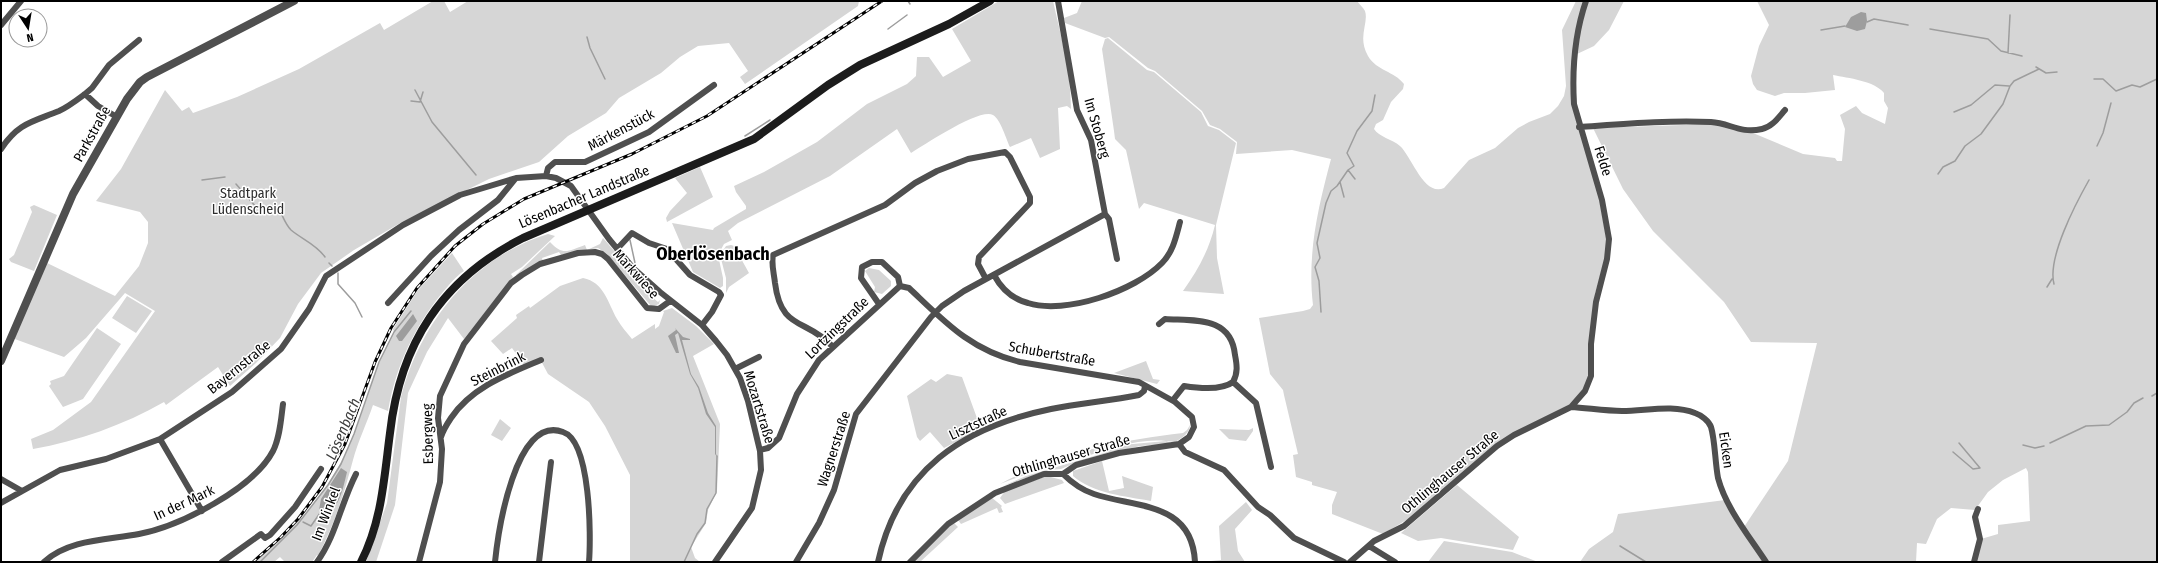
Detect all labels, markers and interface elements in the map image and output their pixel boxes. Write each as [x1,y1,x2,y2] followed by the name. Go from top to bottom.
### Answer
[8,8,48,48] north arrow
[25,30,35,44] text: N
[1080,96,1114,161] street label: Im Stoberg
[70,103,114,165] street label: Parkstraße
[585,105,658,155] street label: Märkenstück
[1590,144,1616,178] street label: Felde
[516,162,652,232] street label: Lösenbacher Landstraße
[212,185,284,218] park label: Stadtpark Lüdenscheid
[656,243,770,265] district label: Oberlösenbach
[609,246,663,302] street label: Markwiese
[802,293,872,363] street label: Lortzingstraße
[204,336,274,398] street label: Bayernstraße
[1007,338,1097,370] street label: Schubertstraße
[468,348,529,390] street label: Steinbrink
[740,369,778,446] street label: Mozartstraße
[322,395,364,463] water label: Lösenbach
[946,402,1010,444] street label: Lisztstraße
[419,403,437,465] street label: Esbergweg
[814,409,854,489] street label: Wagnerstraße
[1398,426,1502,518] street label: Othlinghauser Straße
[1010,431,1132,481] street label: Othlinghauser Straße
[1715,431,1737,469] street label: Eicken
[151,481,218,524] street label: In der Mark
[308,484,344,543] street label: Im Winkel

